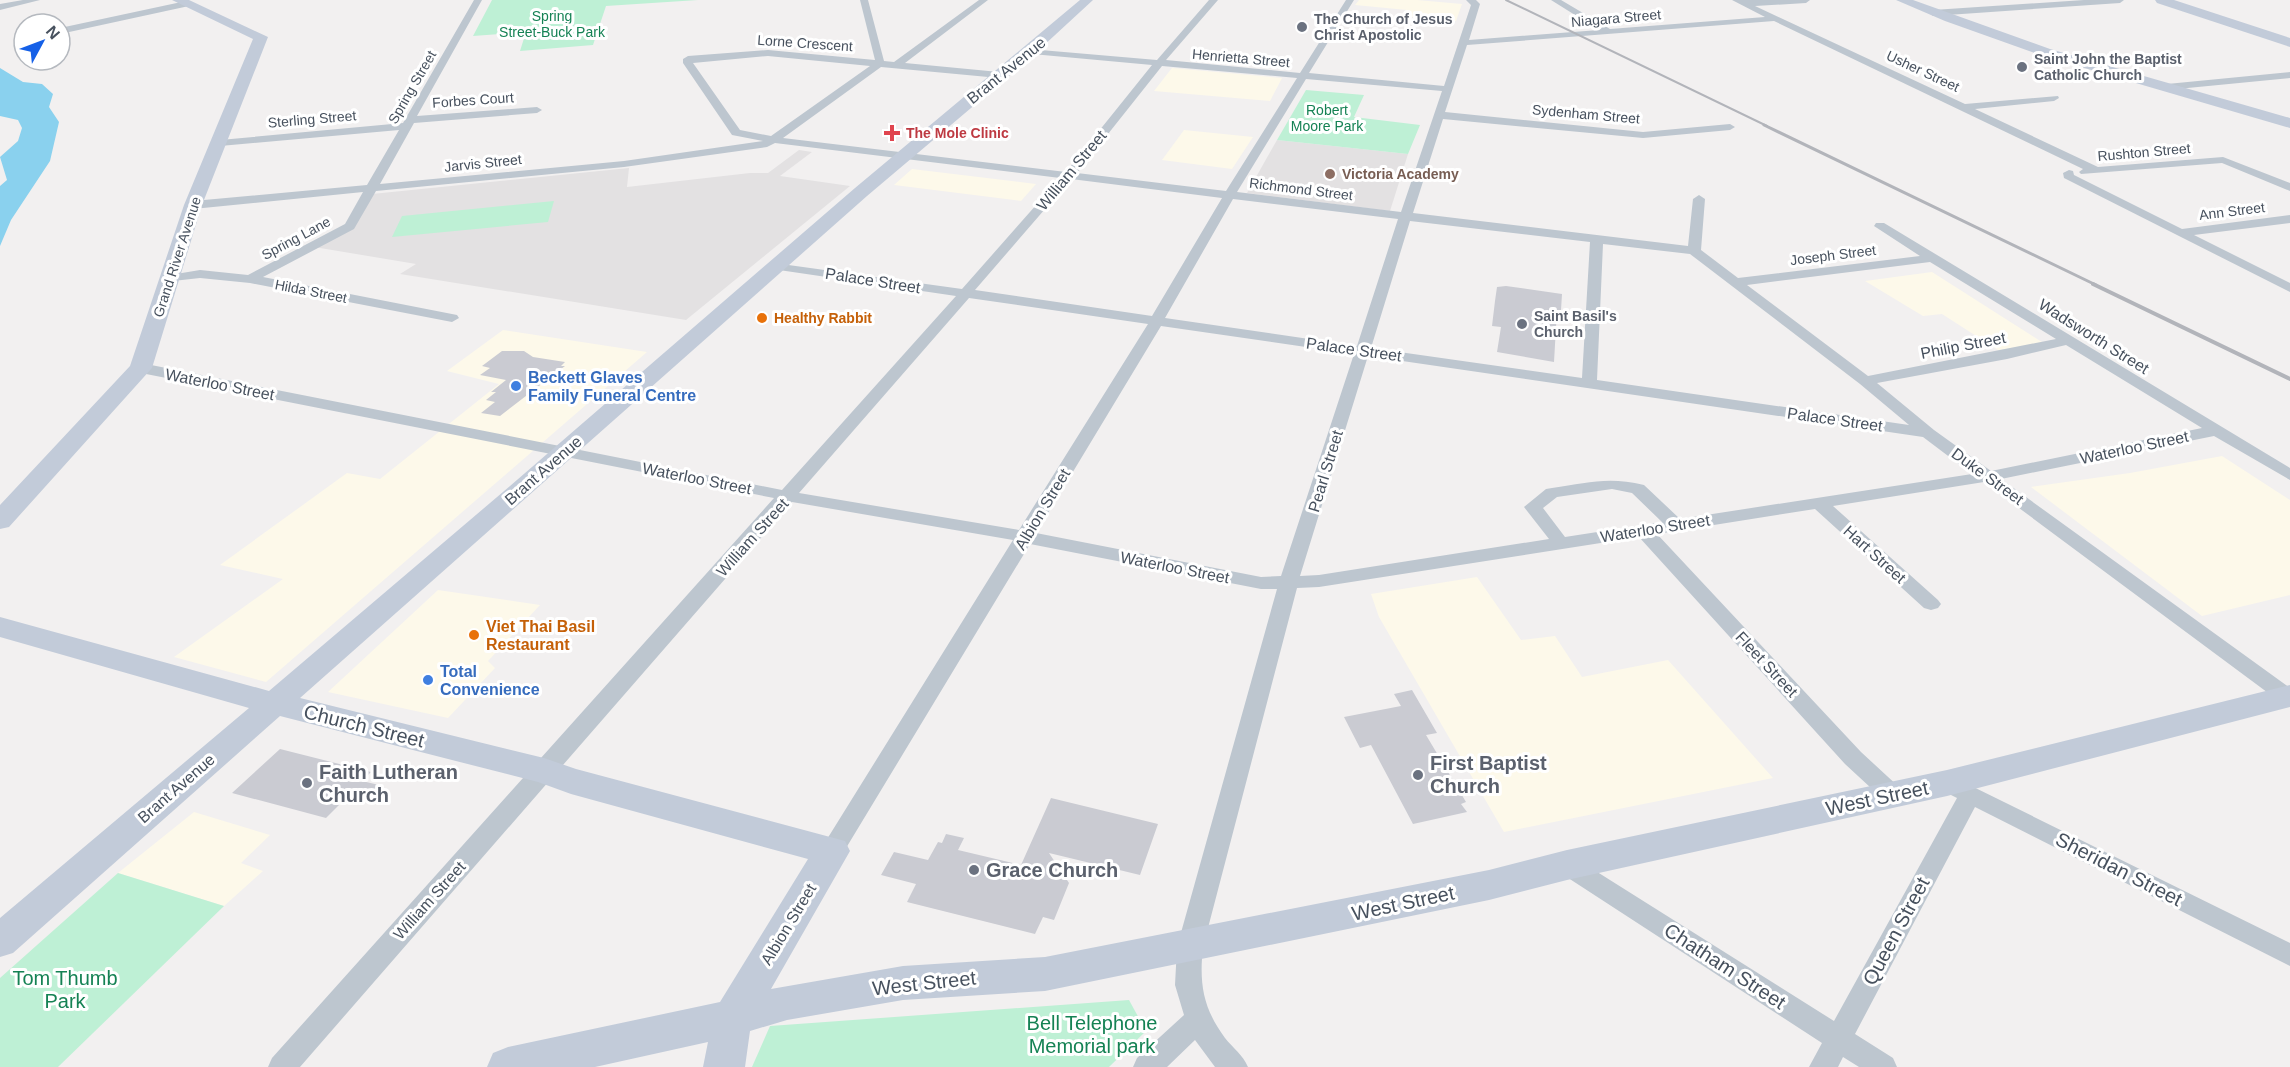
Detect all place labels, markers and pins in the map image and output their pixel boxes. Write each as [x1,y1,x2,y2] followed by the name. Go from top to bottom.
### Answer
[1314,11,1453,43] place label: The Church of Jesus Christ Apostolic
[1295,20,1309,34] marker: The Church of Jesus Christ Apostolic
[2034,51,2182,83] place label: Saint John the Baptist Catholic Church
[2015,60,2029,74] marker: Saint John the Baptist Catholic Church
[883,124,901,142] marker: The Mole Clinic
[906,125,1009,141] place label: The Mole Clinic
[1342,166,1459,182] place label: Victoria Academy
[1323,167,1337,181] marker: Victoria Academy
[1534,308,1617,340] place label: Saint Basil's Church
[774,310,872,326] place label: Healthy Rabbit
[755,311,769,325] marker: Healthy Rabbit
[1515,317,1529,331] marker: Saint Basil's Church
[528,369,696,404] place label: Beckett Glaves Family Funeral Centre
[509,379,523,393] marker: Beckett Glaves Family Funeral Centre
[486,618,595,653] place label: Viet Thai Basil Restaurant
[467,628,481,642] marker: Viet Thai Basil Restaurant
[440,663,540,698] place label: Total Convenience
[421,673,435,687] marker: Total Convenience
[1430,752,1547,797] place label: First Baptist Church
[319,761,458,806] place label: Faith Lutheran Church
[1411,768,1425,782] marker: First Baptist Church
[300,776,314,790] marker: Faith Lutheran Church
[986,859,1118,881] place label: Grace Church
[967,863,981,877] marker: Grace Church

